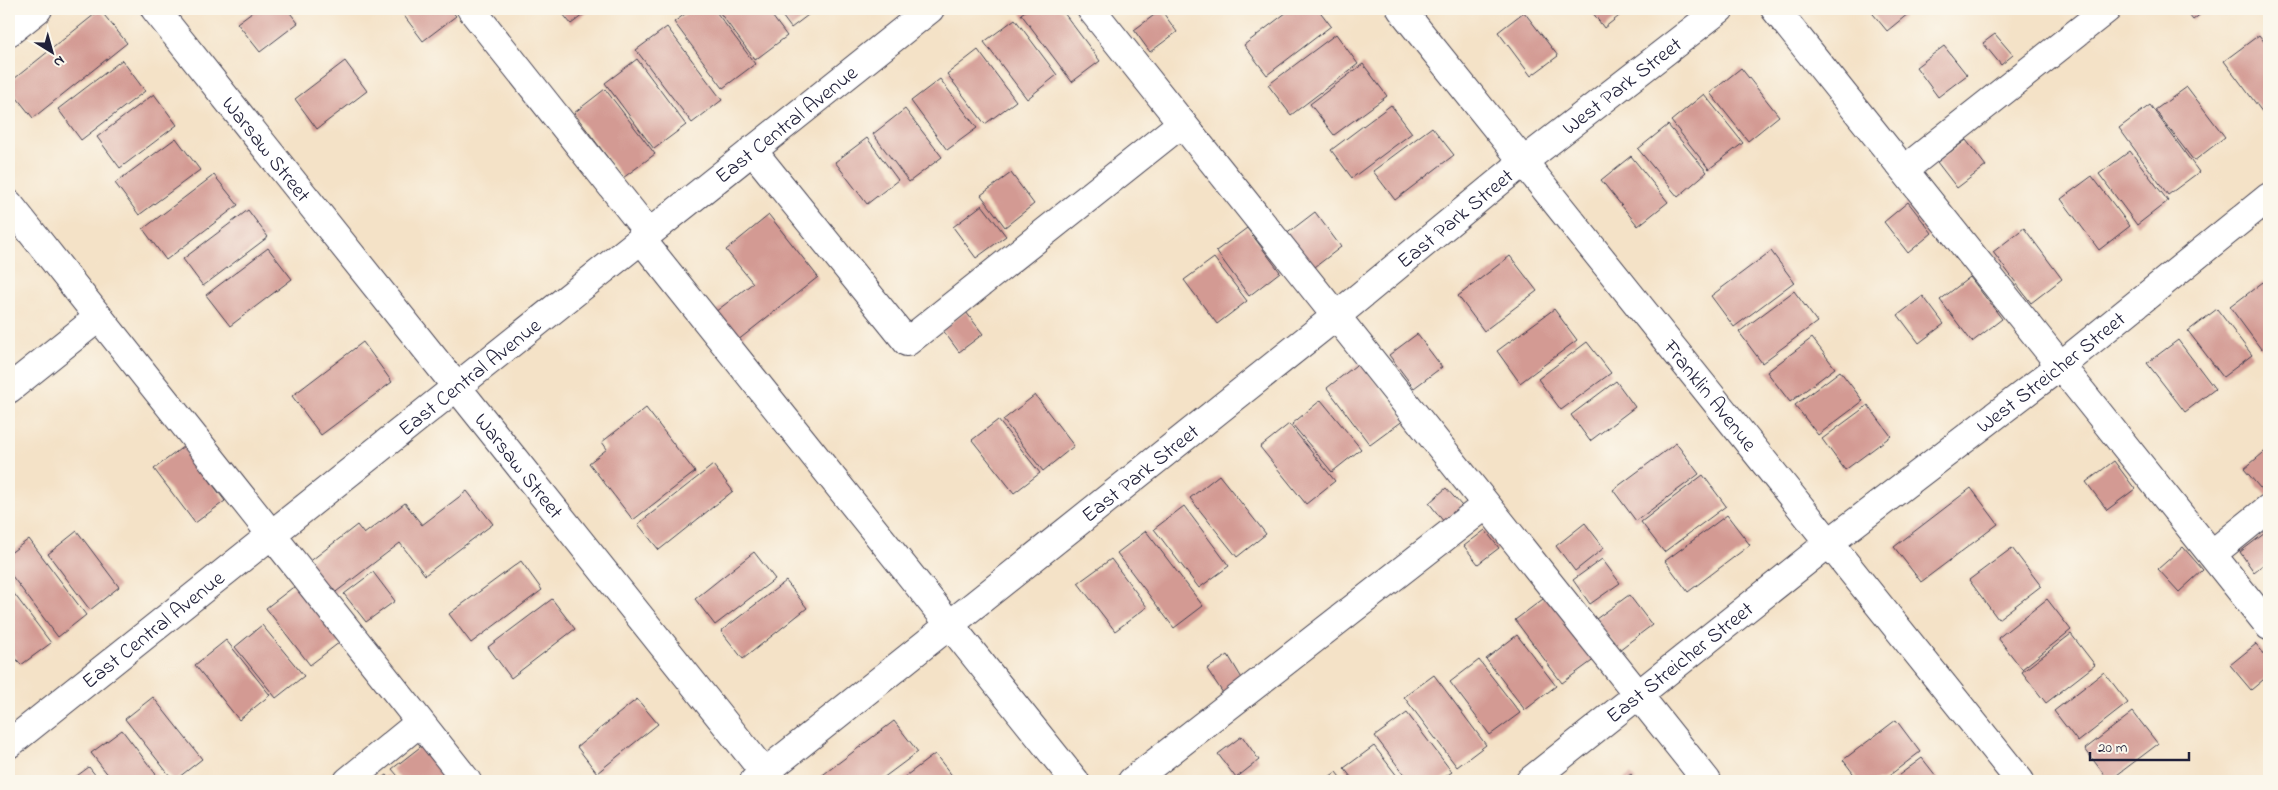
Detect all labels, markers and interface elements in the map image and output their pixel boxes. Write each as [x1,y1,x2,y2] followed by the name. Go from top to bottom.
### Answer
[28,28,78,78] north arrow
[1556,31,1689,143] street label: West Park Street
[49,50,69,72] text: N
[709,59,865,192] street label: East Central Avenue
[213,91,317,210] street label: Warsaw Street
[1391,163,1521,277] street label: East Park Street
[1971,306,2133,442] street label: West Streicher Street
[393,312,549,444] street label: East Central Avenue
[1654,334,1763,459] street label: Franklin Avenue
[466,407,569,526] street label: Warsaw Street
[1076,418,1207,531] street label: East Park Street
[76,564,232,697] street label: East Central Avenue
[1601,595,1761,732] street label: East Streicher Street
[2090,730,2189,762] scale bar
[2098,737,2128,759] text: 20 m

